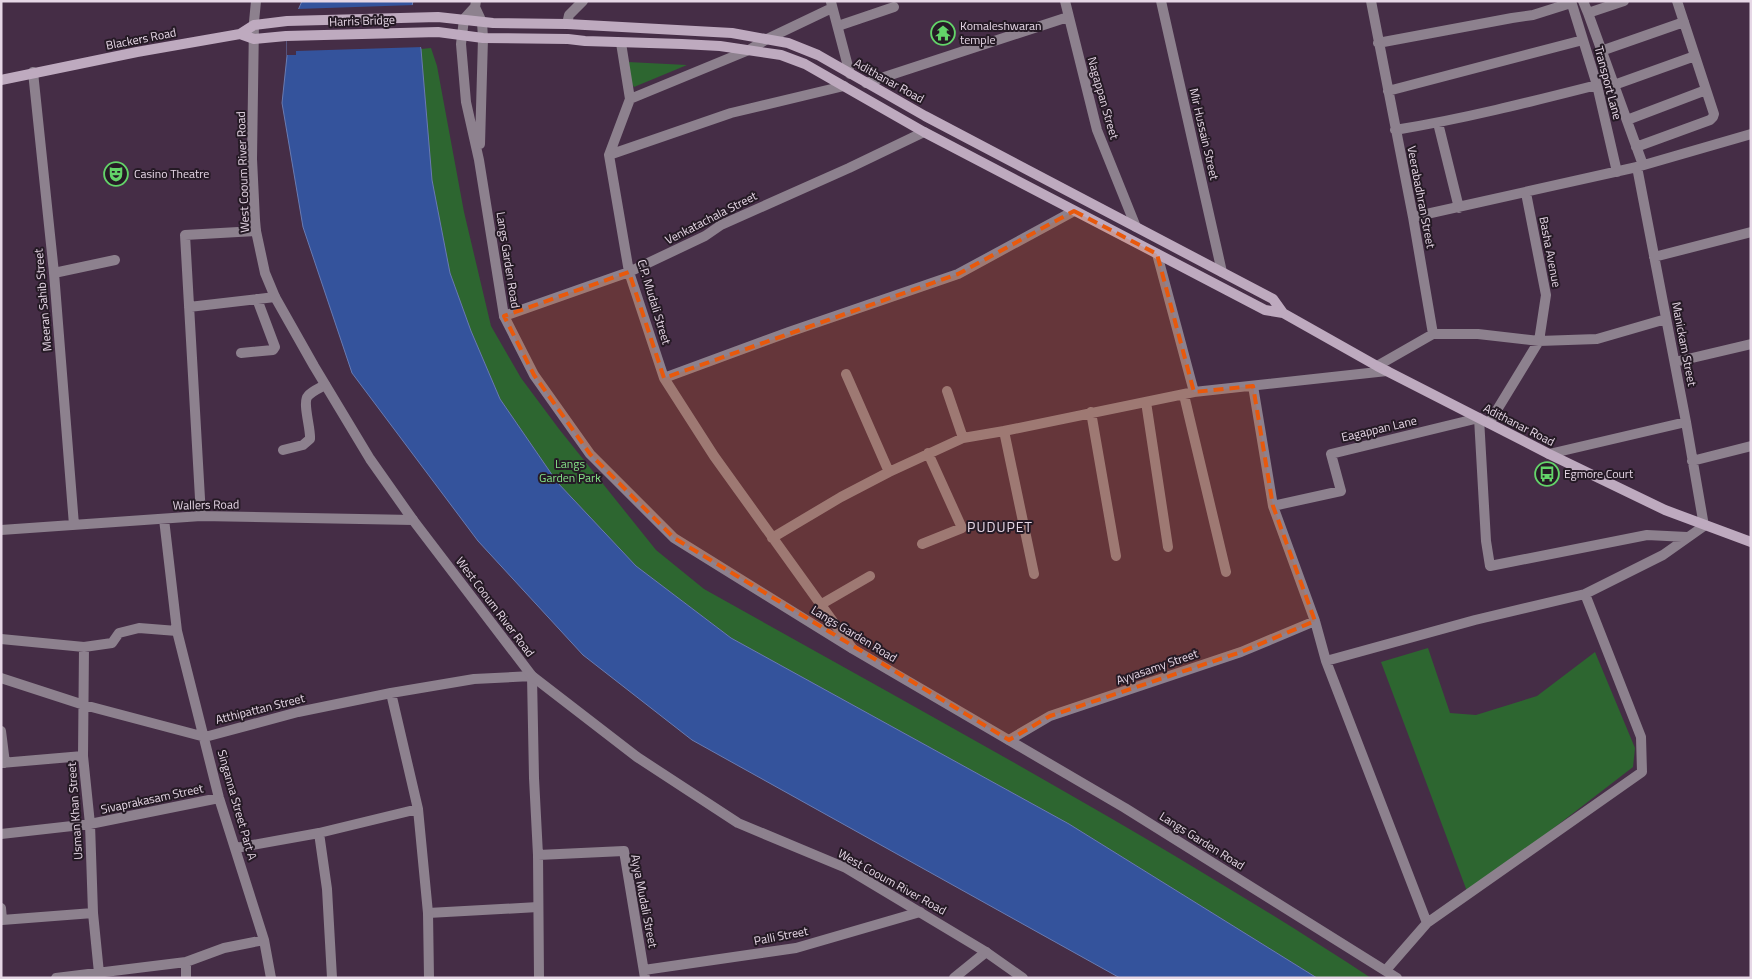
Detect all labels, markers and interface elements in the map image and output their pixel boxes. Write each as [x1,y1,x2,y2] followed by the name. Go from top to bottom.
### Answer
[329,10,395,31] street label: Harris Bridge
[960,16,1042,49] place label: Komaleshwaran temple
[930,20,956,46] temple icon: Komaleshwaran temple
[104,22,178,55] street label: Blackers Road
[1590,44,1627,122] street label: Transport Lane
[851,53,928,108] street label: Adithanar Road
[1083,54,1125,142] street label: Nagappan Street
[1185,86,1224,182] street label: Mir Hussain Street
[231,111,254,233] street label: West Cooum River Road
[1402,144,1441,251] street label: Veerabadhran Street
[103,161,129,187] theatre icon: Casino Theatre
[134,164,209,183] place label: Casino Theatre
[661,186,761,249] street label: Venkatachala Street
[491,210,526,310] street label: Langs Garden Road
[1534,215,1567,289] street label: Basha Avenue
[28,247,56,352] street label: Meeran Sahib Street
[632,257,677,348] street label: C.P. Mudali Street
[1667,300,1702,389] street label: Manickam Street
[1480,398,1558,451] street label: Adithanar Road
[1339,411,1418,446] street label: Eagappan Lane
[539,454,601,487] park label: Langs Garden Park
[1534,461,1560,487] bus stop icon: Egmore Court
[1564,464,1634,483] place label: Egmore Court
[173,494,239,515] street label: Wallers Road
[967,516,1033,537] district label: PUDUPET
[451,552,540,661] street label: West Cooum River Road
[808,600,901,667] street label: Langs Garden Road
[1113,643,1201,689] street label: Ayyasamy Street
[213,688,307,729] street label: Atthipattan Street
[213,747,262,862] street label: Singanna Street Part A
[62,761,87,860] street label: Usman Khan Street
[99,778,206,819] street label: Sivaprakasam Street
[1156,807,1249,874] street label: Langs Garden Road
[834,844,950,919] street label: West Cooum River Road
[626,853,663,950] street label: Ayya Mudali Street
[752,921,810,950] street label: Palli Street

